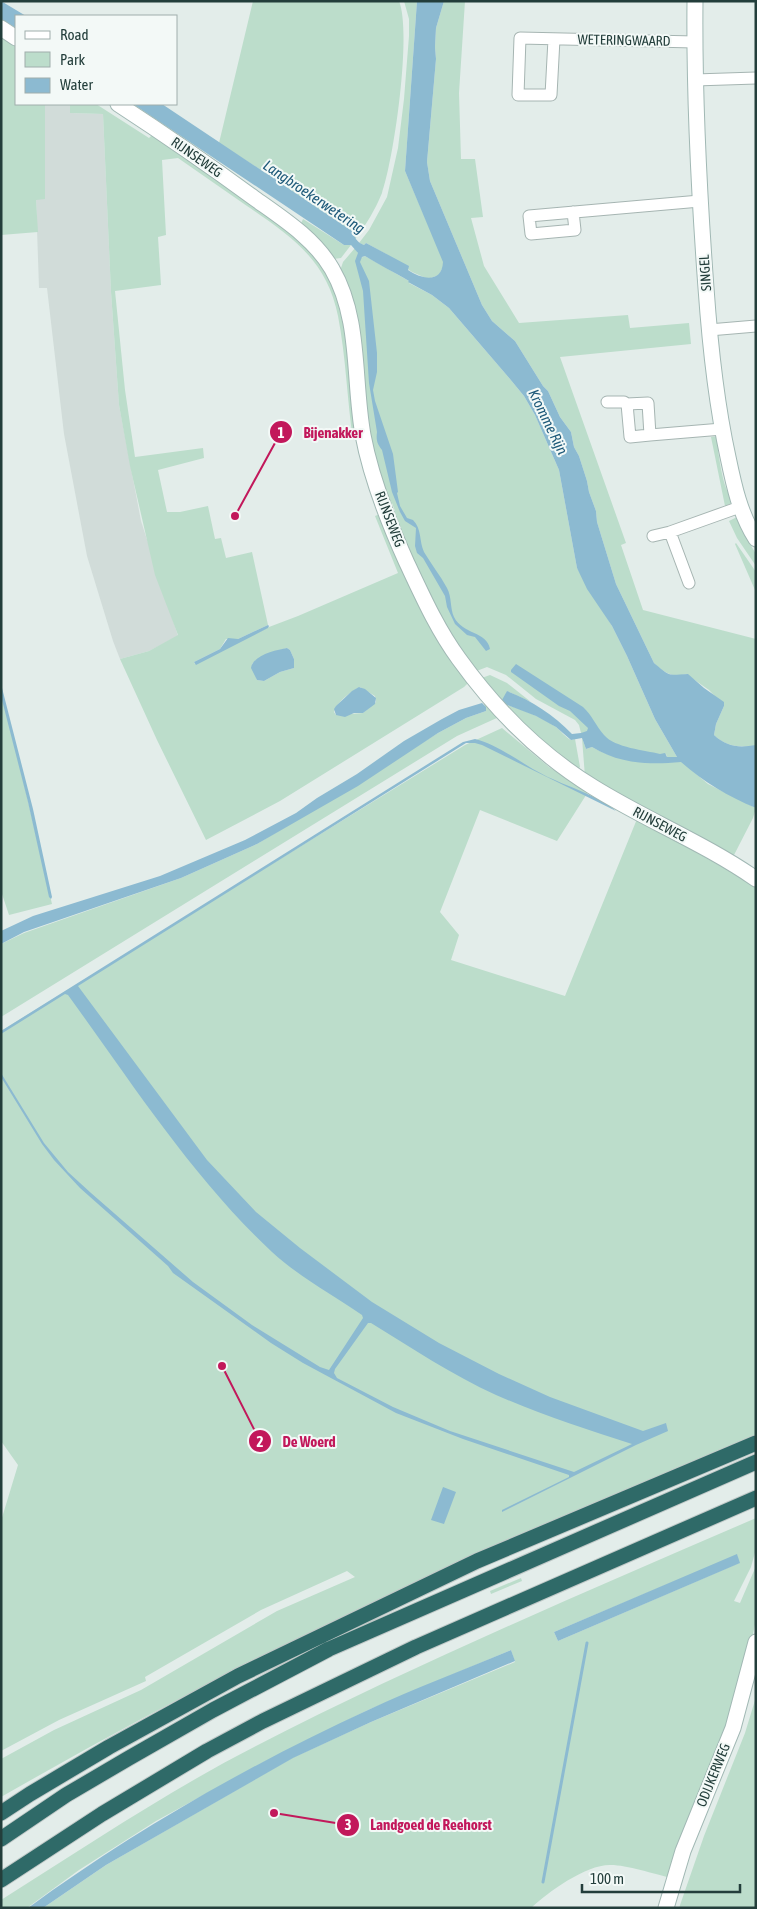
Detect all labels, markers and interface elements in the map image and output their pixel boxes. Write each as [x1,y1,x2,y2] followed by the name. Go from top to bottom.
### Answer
[15,15,178,105] legend
[60,26,89,43] text: Road
[577,31,671,49] street label: WETERINGWAARD
[60,51,85,68] text: Park
[60,76,93,93] text: Water
[168,134,226,180] street label: RIJNSEWEG
[260,156,368,237] water label: Langbroekerwetering
[696,254,714,292] street label: SINGEL
[525,386,572,457] water label: Kromme Rijn
[269,417,373,447] callout: Bijenakker
[277,424,285,441] text: 1
[303,424,363,441] text: Bijenakker
[372,489,408,549] street label: RIJNSEWEG
[630,803,690,845] street label: RIJNSEWEG
[247,1426,345,1456] callout: De Woerd
[256,1433,264,1450] text: 2
[282,1433,336,1450] text: De Woerd
[693,1741,733,1809] street label: ODIJKERWEG
[335,1810,502,1840] callout: Landgoed de Reehorst
[344,1816,352,1833] text: 3
[370,1816,493,1833] text: Landgoed de Reehorst
[582,1862,740,1894] scale bar
[590,1870,624,1887] text: 100 m

